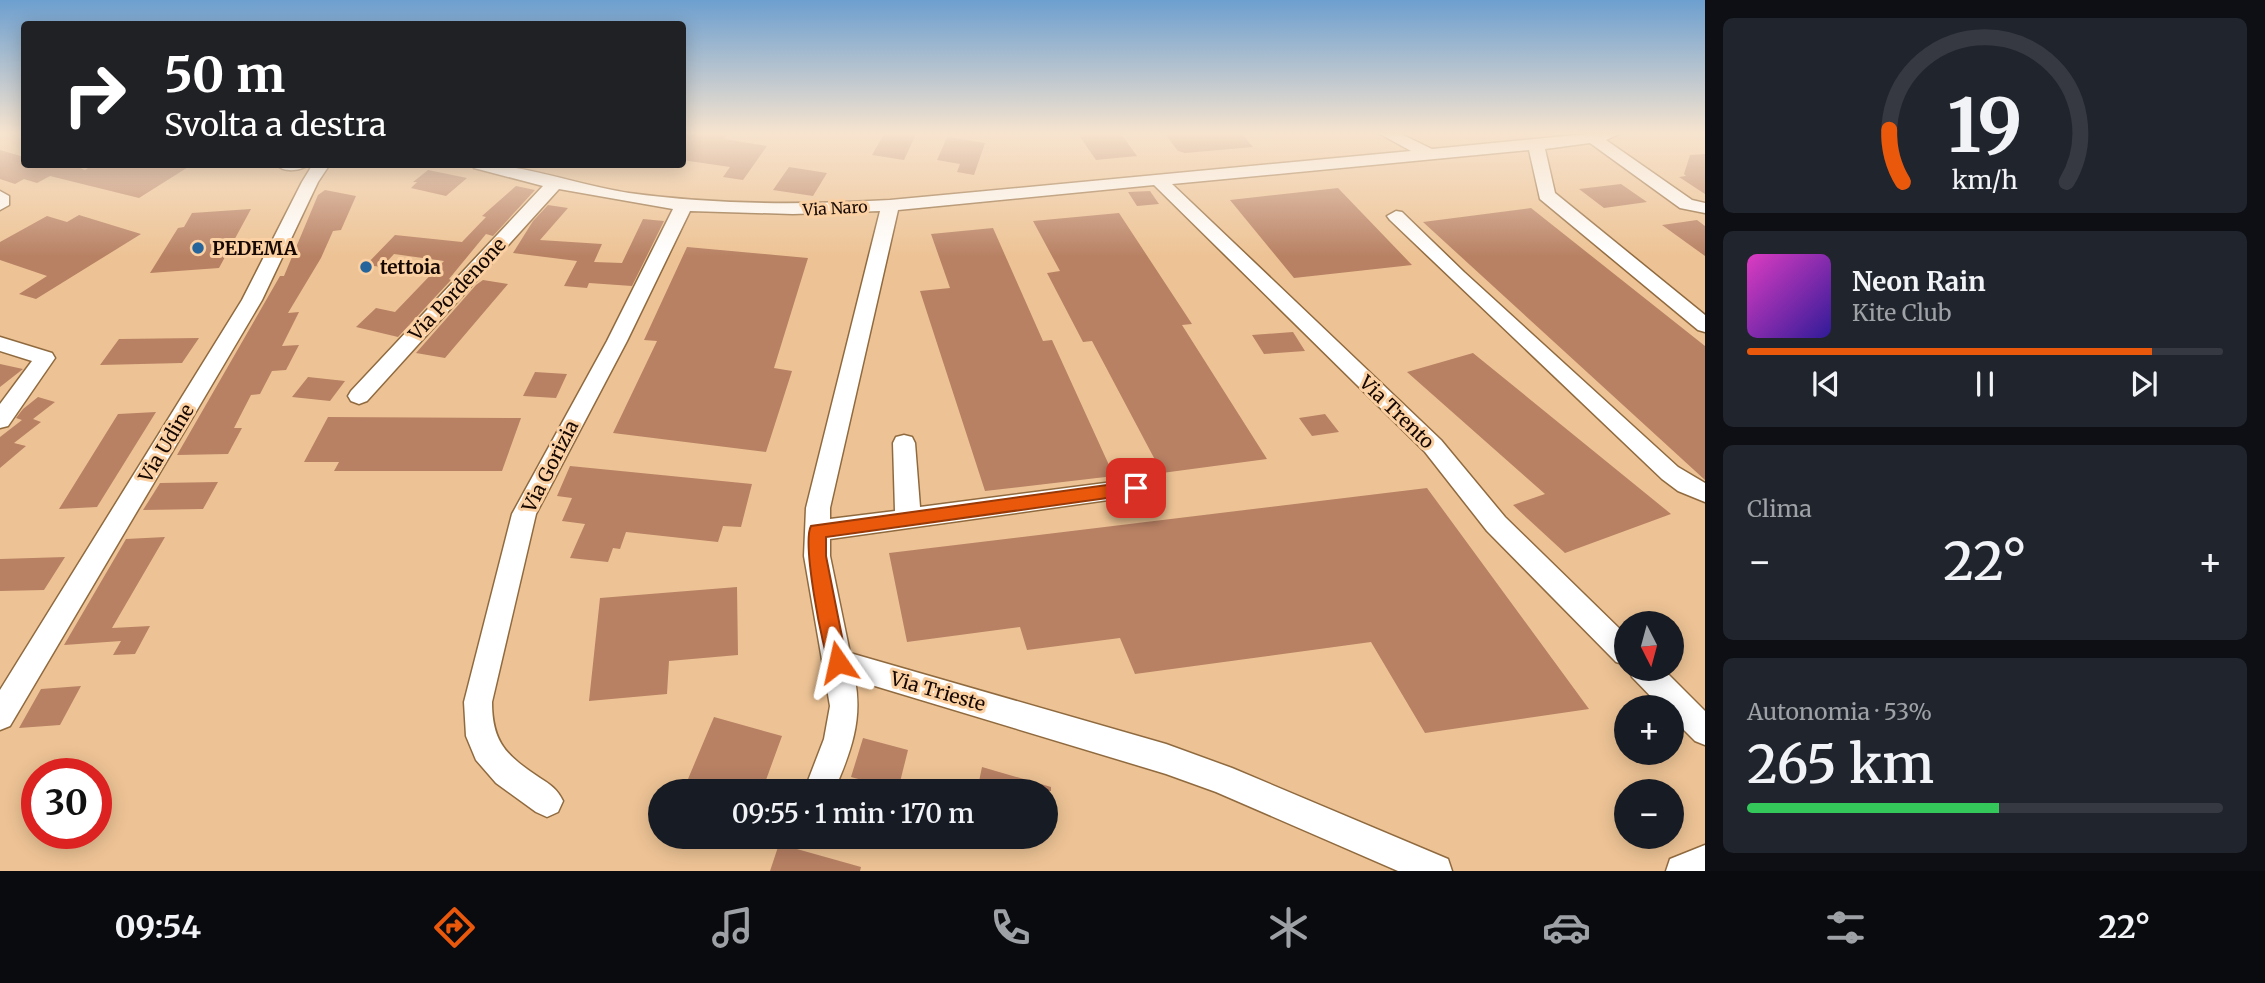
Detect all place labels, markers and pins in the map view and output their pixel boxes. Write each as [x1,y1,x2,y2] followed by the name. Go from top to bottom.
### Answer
[212,236,298,260] place label: PEDEMA
[190,240,206,256] marker: PEDEMA
[380,255,441,279] place label: tettoia
[358,259,374,275] marker: tettoia
[1106,458,1166,518] pin

